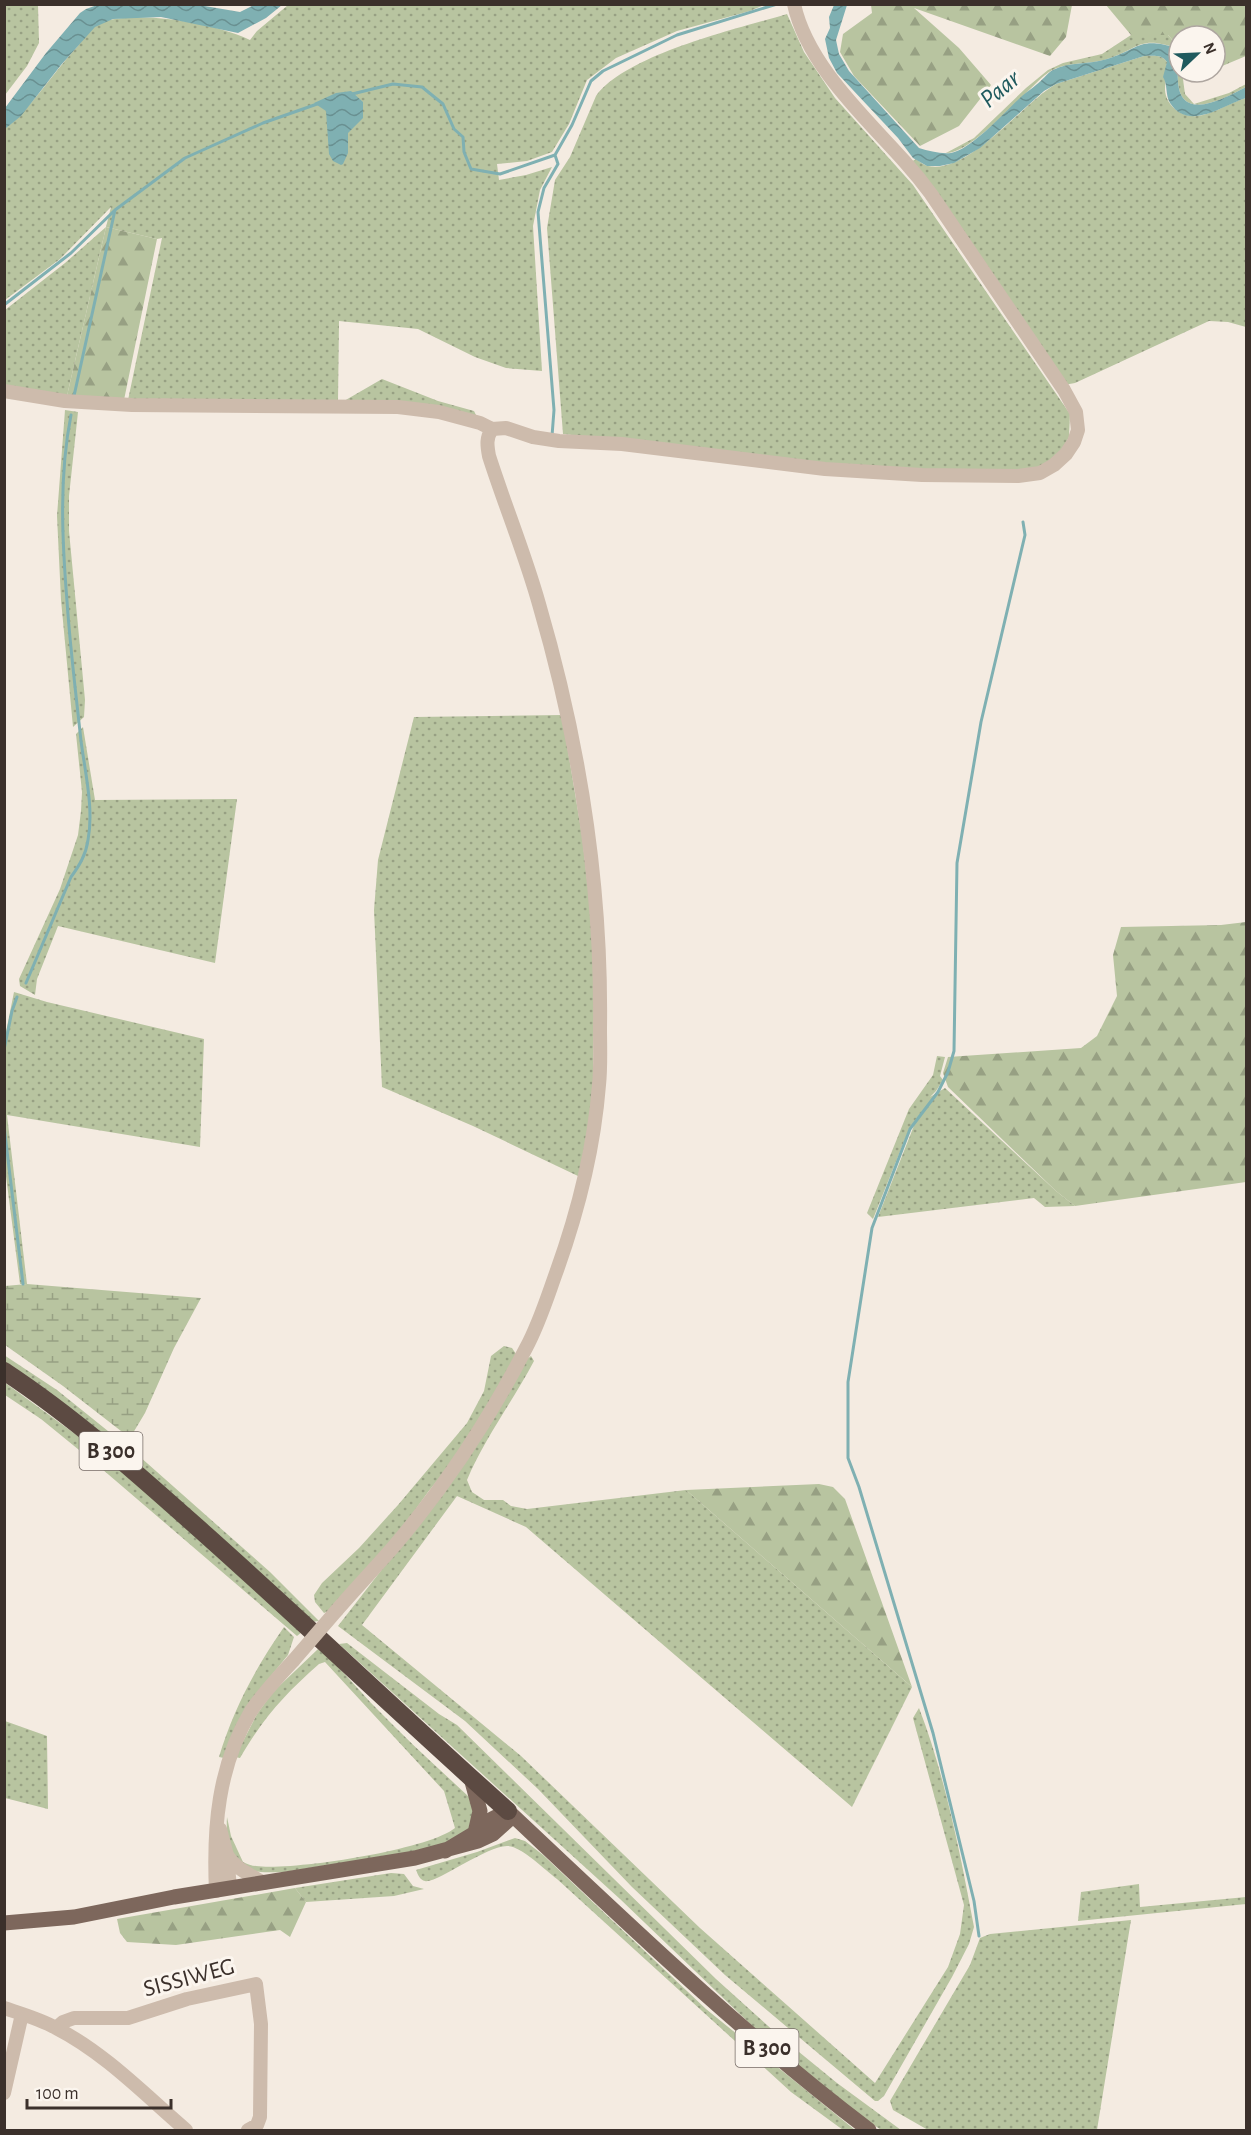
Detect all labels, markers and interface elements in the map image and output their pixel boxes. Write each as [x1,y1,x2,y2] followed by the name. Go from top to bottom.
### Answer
[1167,24,1227,84] north arrow
[1200,40,1219,57] text: N
[975,64,1026,113] water label: Paar
[80,1432,142,1470] road number: B 300
[141,1954,237,2002] street label: SISSIWEG
[736,2029,798,2067] road number: B 300
[27,2072,171,2110] scale bar
[36,2085,79,2103] text: 100 m

